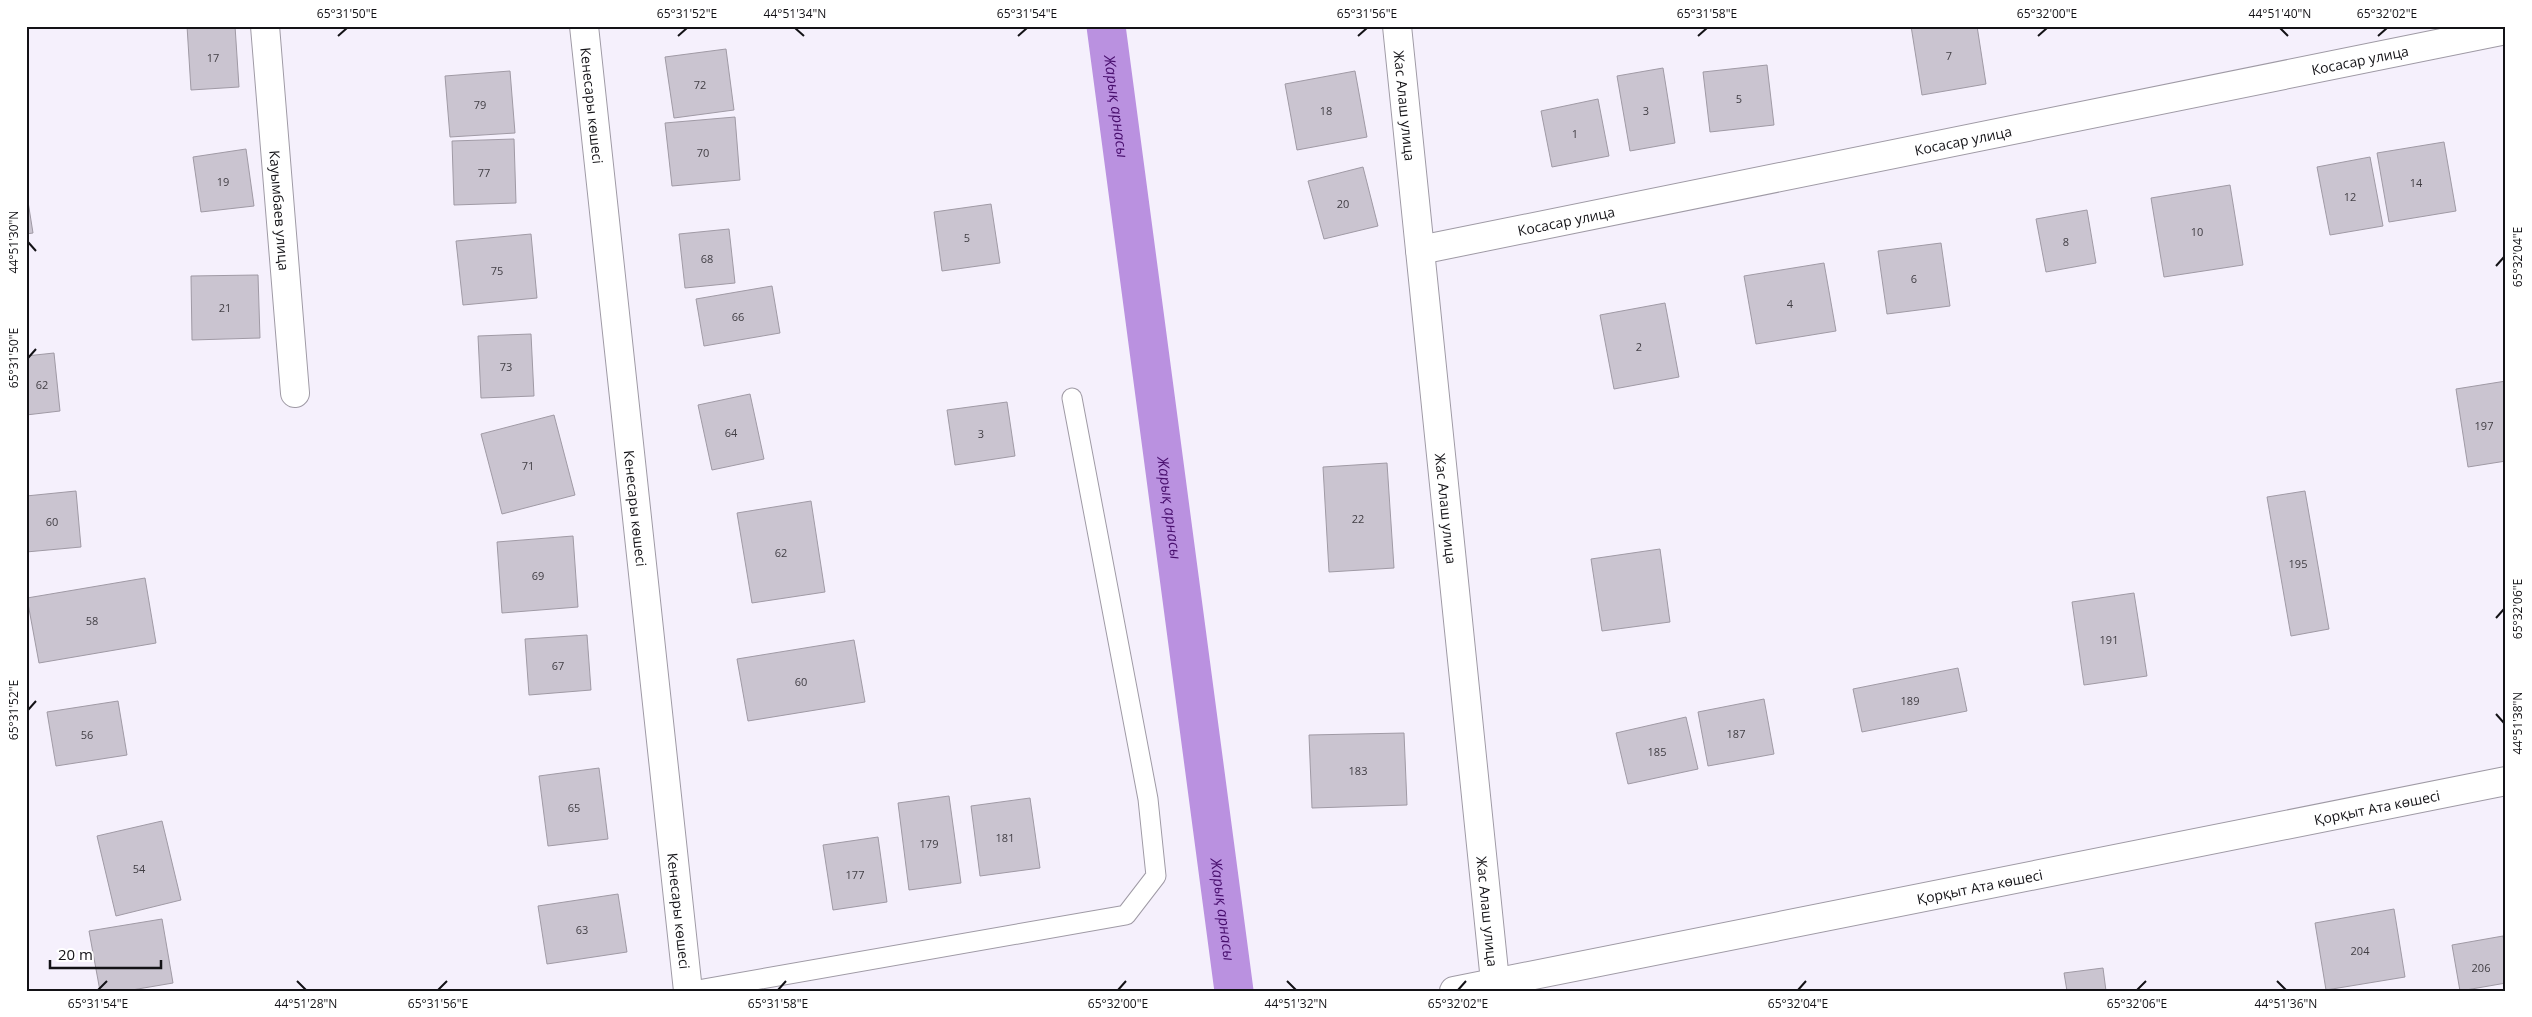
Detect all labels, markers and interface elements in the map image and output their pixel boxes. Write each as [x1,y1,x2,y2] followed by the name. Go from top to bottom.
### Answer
[317,5,377,22] text: 65°31'50"E
[657,5,717,22] text: 65°31'52"E
[764,5,826,22] text: 44°51'34"N
[997,5,1057,22] text: 65°31'54"E
[1337,5,1397,22] text: 65°31'56"E
[1677,5,1737,22] text: 65°31'58"E
[2017,5,2077,22] text: 65°32'00"E
[2249,5,2311,22] text: 44°51'40"N
[2357,5,2417,22] text: 65°32'02"E
[2310,40,2410,79] street label: Косасар улица
[577,46,608,165] street label: Кенесары көшесі
[1946,48,1952,63] house number: 7
[1390,49,1420,162] street label: Жас Алаш улица
[207,50,219,65] house number: 17
[1100,53,1133,159] water label: Жарық арнасы
[694,77,706,92] house number: 72
[1736,91,1742,106] house number: 5
[474,97,486,112] house number: 79
[1320,103,1332,118] house number: 18
[1643,103,1649,118] house number: 3
[1913,121,2013,159] street label: Косасар улица
[1572,126,1578,141] house number: 1
[697,145,709,160] house number: 70
[266,150,294,271] street label: Кауымбаев улица
[478,165,490,180] house number: 77
[217,174,229,189] house number: 19
[2410,175,2423,190] house number: 14
[2344,189,2356,204] house number: 12
[1337,196,1349,211] house number: 20
[1516,201,1616,240] street label: Косасар улица
[5,211,22,273] text: 44°51'30"N
[2191,224,2203,239] house number: 10
[2509,227,2526,287] text: 65°32'04"E
[964,230,970,245] house number: 5
[2063,234,2069,249] house number: 8
[701,251,713,266] house number: 68
[491,263,503,278] house number: 75
[1911,271,1917,286] house number: 6
[1787,296,1794,311] house number: 4
[219,300,231,315] house number: 21
[732,309,744,324] house number: 66
[5,328,22,388] text: 65°31'50"E
[1636,339,1642,354] house number: 2
[500,359,512,374] house number: 73
[36,377,48,392] house number: 62
[2475,418,2493,433] house number: 197
[725,425,738,440] house number: 64
[978,426,984,441] house number: 3
[620,449,652,567] street label: Кенесары көшесі
[1431,452,1462,565] street label: Жас Алаш улица
[1153,454,1187,561] water label: Жарық арнасы
[522,458,534,473] house number: 71
[1352,511,1364,526] house number: 22
[46,514,58,529] house number: 60
[775,545,787,560] house number: 62
[2289,556,2307,571] house number: 195
[532,568,544,583] house number: 69
[2509,579,2526,639] text: 65°32'06"E
[86,613,98,628] house number: 58
[2100,632,2118,647] house number: 191
[552,658,564,673] house number: 67
[795,674,807,689] house number: 60
[5,680,22,740] text: 65°31'52"E
[2509,692,2526,754] text: 44°51'38"N
[1901,693,1919,708] house number: 189
[1727,726,1745,741] house number: 187
[81,727,93,742] house number: 56
[1648,744,1666,759] house number: 185
[1349,763,1367,778] house number: 183
[2312,785,2441,829] street label: Қорқыт Ата көшесі
[568,800,580,815] house number: 65
[996,830,1014,845] house number: 181
[920,836,938,851] house number: 179
[664,852,695,970] street label: Кенесары көшесі
[1473,855,1503,968] street label: Жас Алаш улица
[1206,856,1240,962] water label: Жарық арнасы
[133,861,146,876] house number: 54
[1915,864,2044,908] street label: Қорқыт Ата көшесі
[846,867,864,882] house number: 177
[576,922,588,937] house number: 63
[50,937,161,969] scale bar
[2351,943,2370,958] house number: 204
[58,944,93,964] text: 20 m
[2472,960,2490,975] house number: 206
[68,995,128,1012] text: 65°31'54"E
[275,995,337,1012] text: 44°51'28"N
[408,995,468,1012] text: 65°31'56"E
[748,995,808,1012] text: 65°31'58"E
[1088,995,1148,1012] text: 65°32'00"E
[1265,995,1327,1012] text: 44°51'32"N
[1428,995,1488,1012] text: 65°32'02"E
[1768,995,1828,1012] text: 65°32'04"E
[2107,995,2167,1012] text: 65°32'06"E
[2255,995,2317,1012] text: 44°51'36"N

